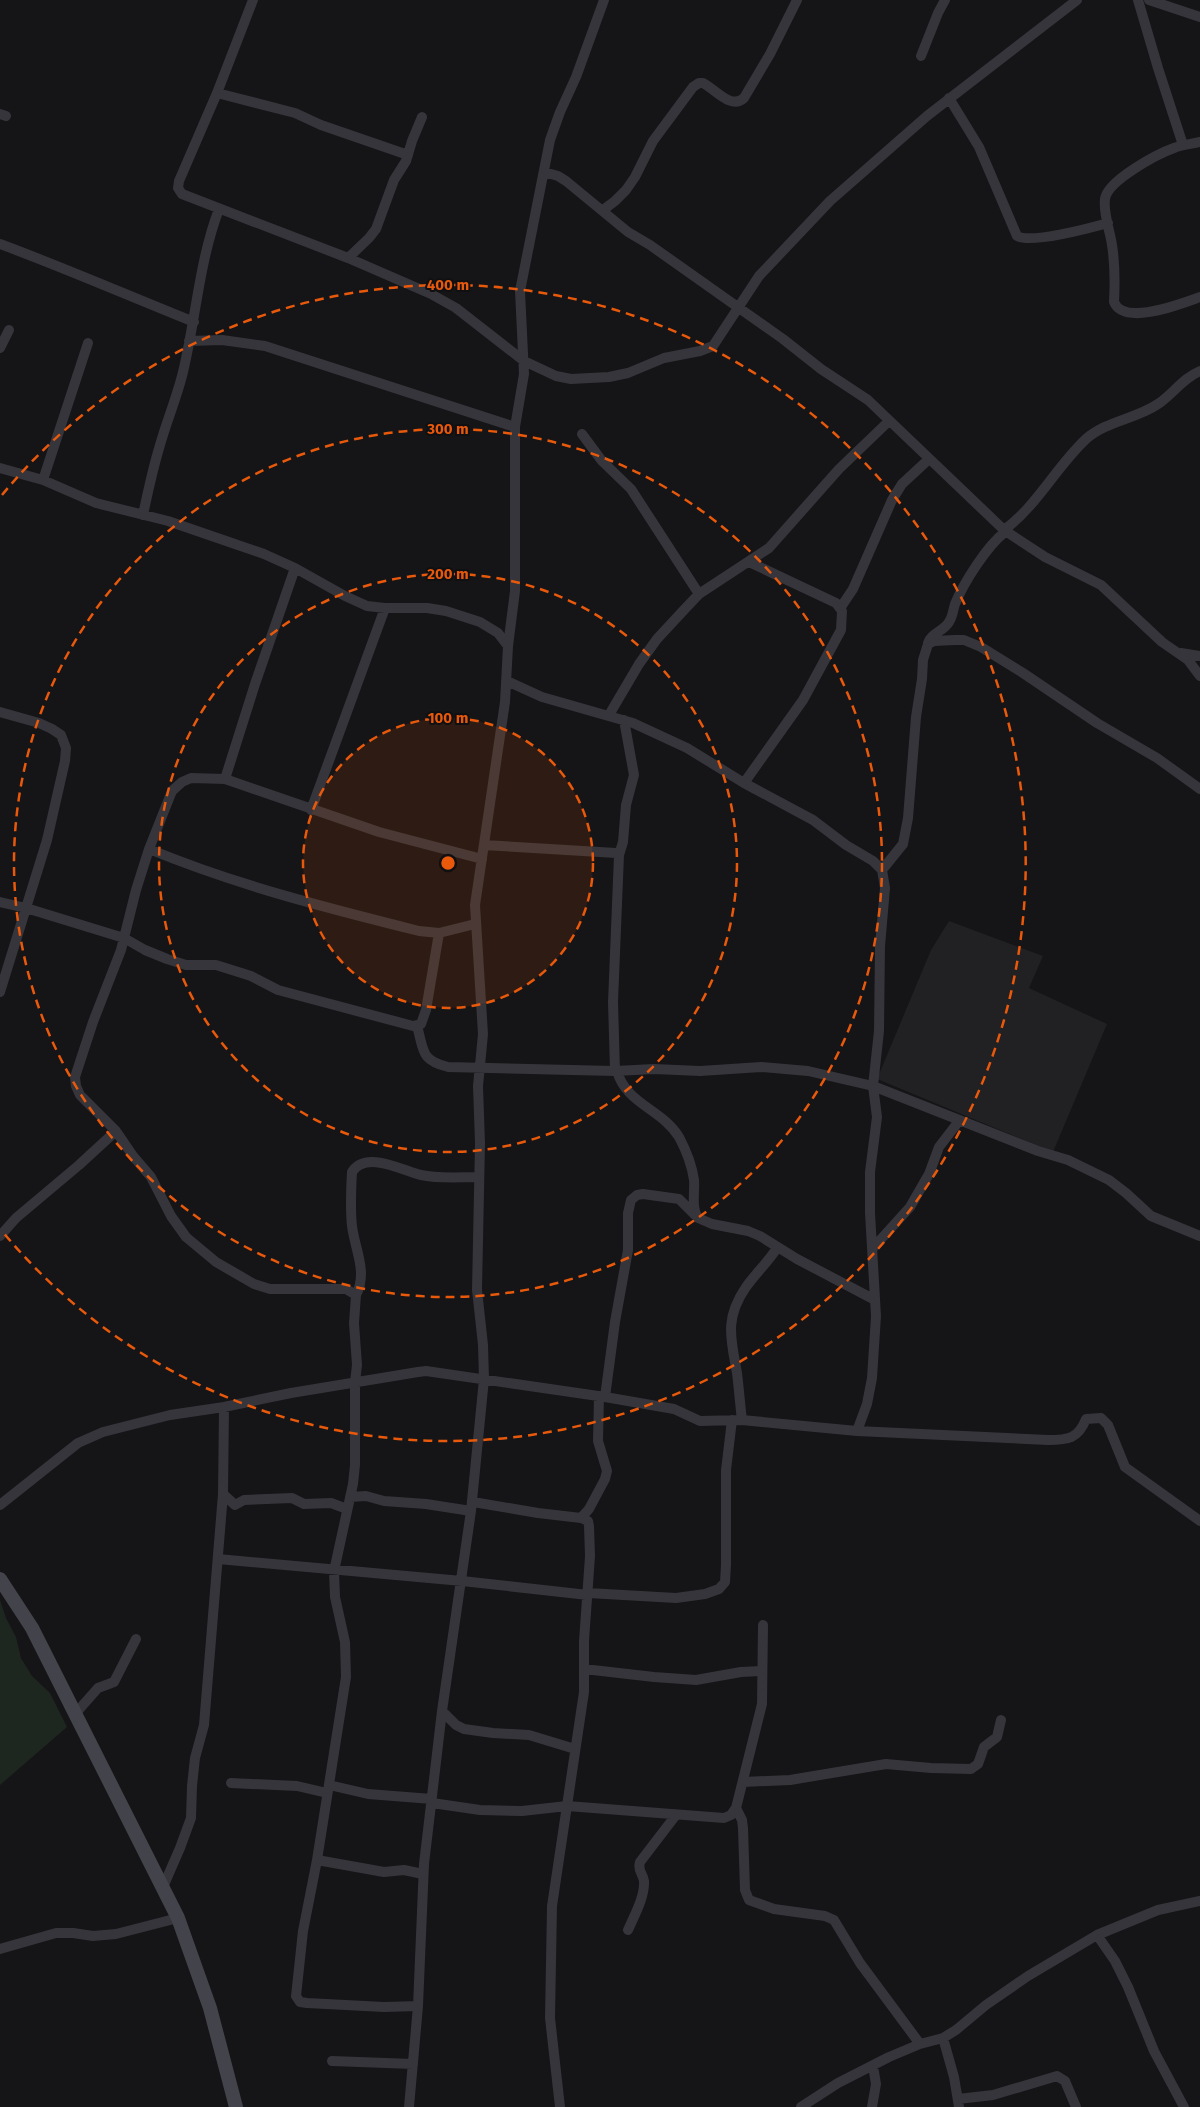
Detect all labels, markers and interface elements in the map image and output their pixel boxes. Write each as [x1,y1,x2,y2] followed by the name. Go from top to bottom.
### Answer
[427,276,469,294] text: 400 m
[426,420,469,438] text: 300 m
[427,565,469,583] text: 200 m
[428,709,468,727] text: 100 m
[439,854,457,872] centre of rings

